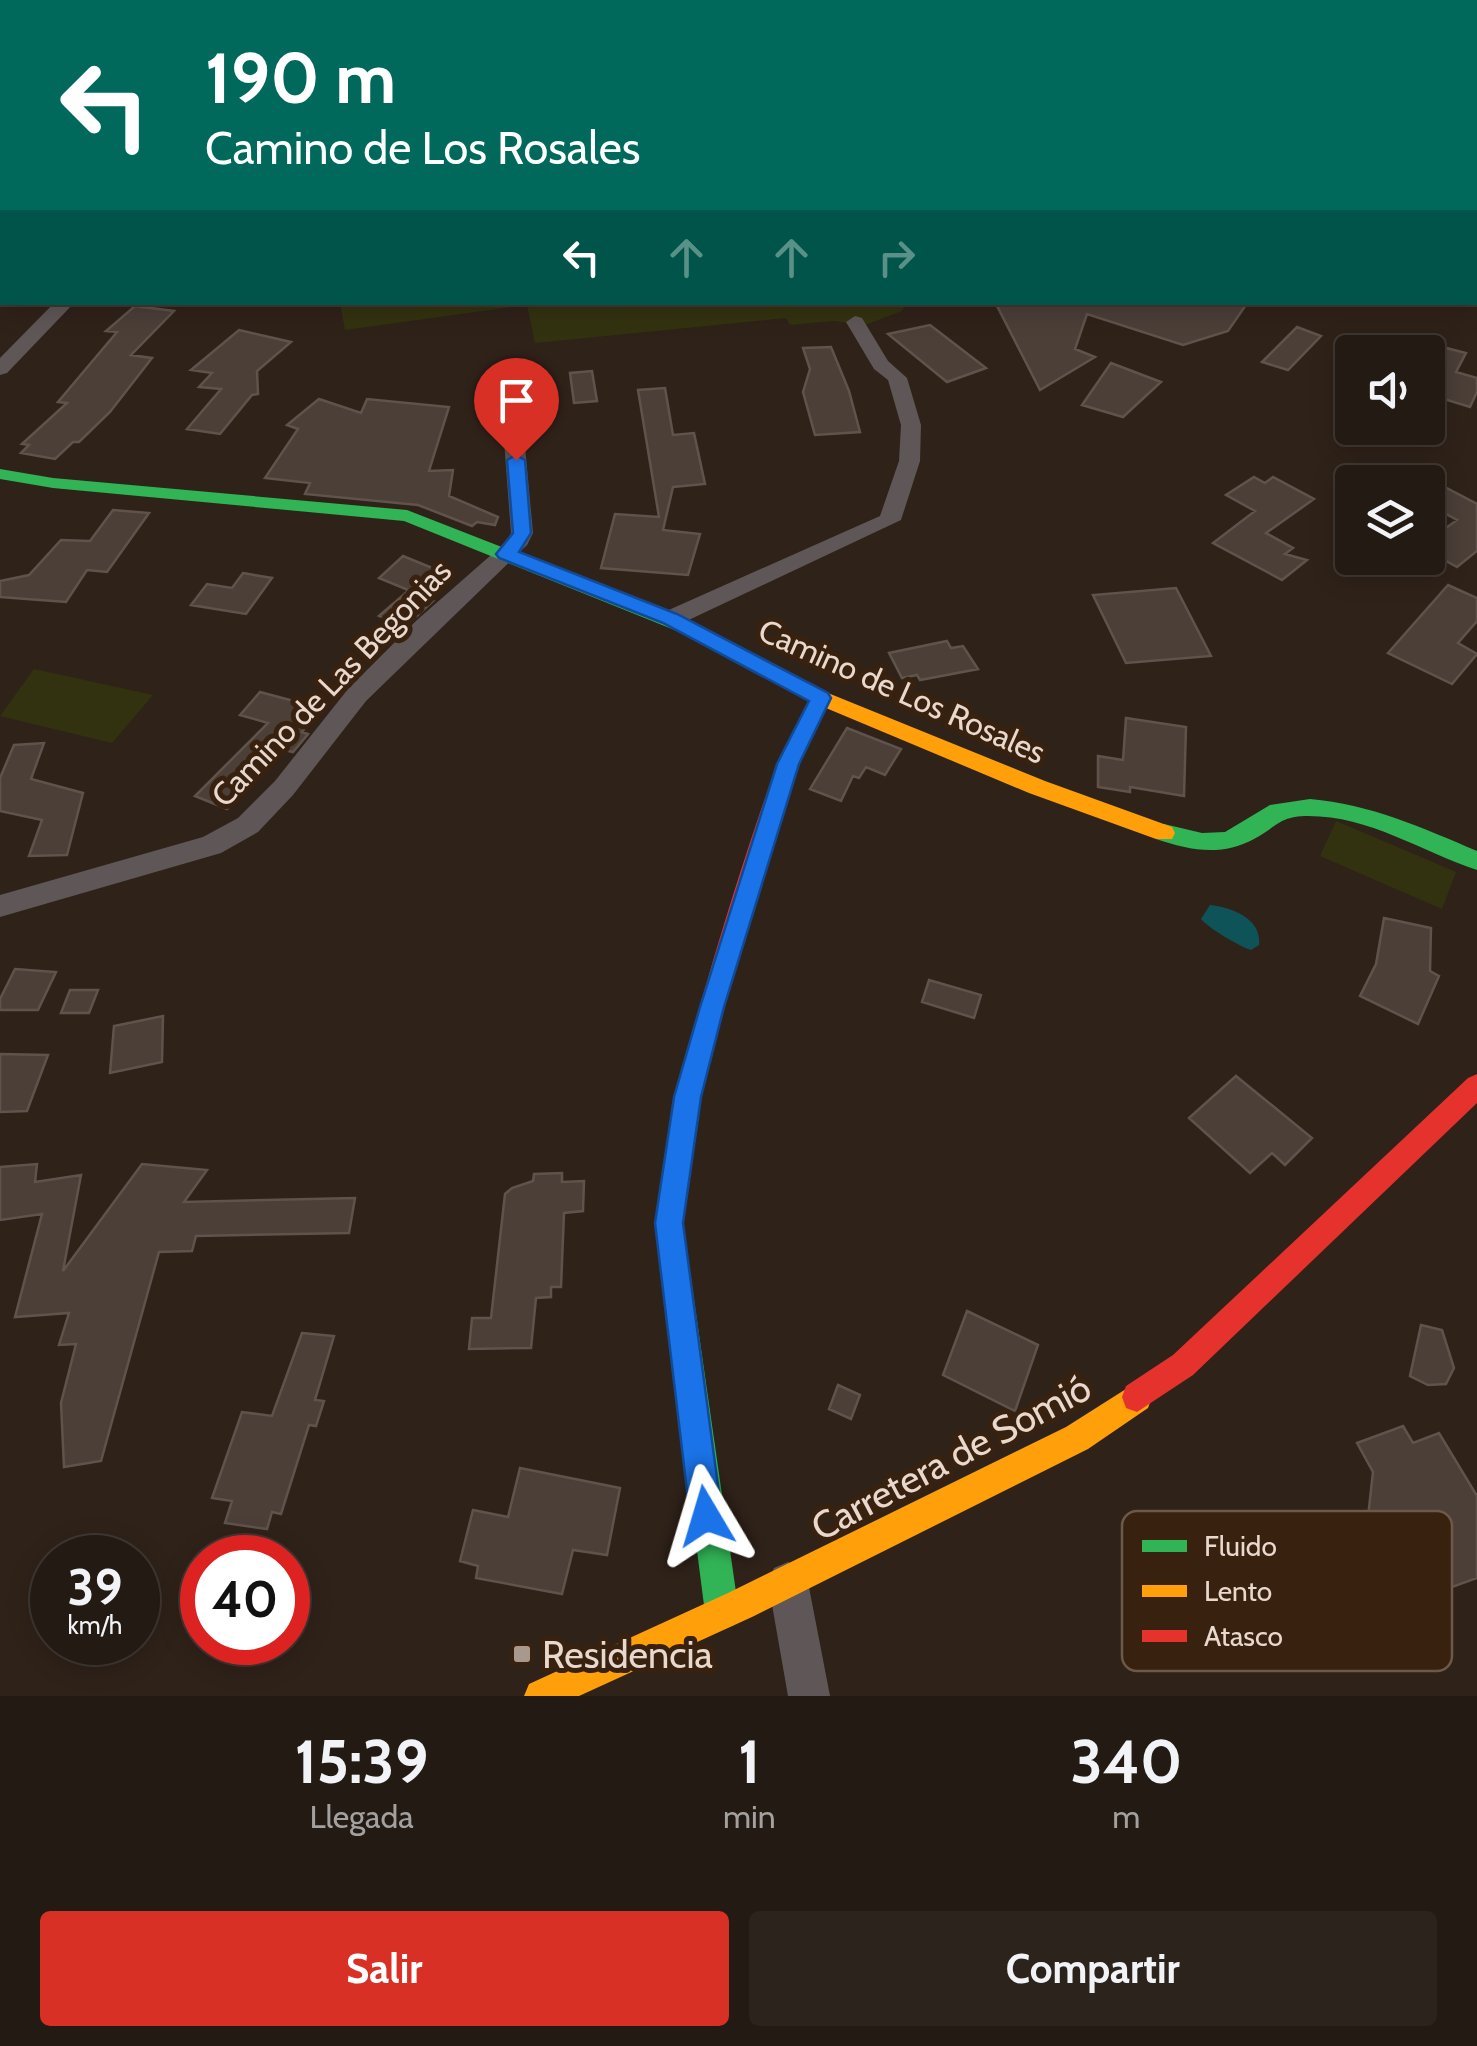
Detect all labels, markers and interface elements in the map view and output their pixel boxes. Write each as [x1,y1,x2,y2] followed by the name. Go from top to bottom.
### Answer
[205,35,396,121] text: 190 m
[40,40,170,170] icon: left
[205,121,640,175] text: Camino de Los Rosales
[554,230,609,285] icon: left
[659,230,714,285] icon: ahead
[764,230,819,285] icon: ahead
[869,230,924,285] icon: right
[1335,335,1445,575] map controls
[1335,335,1445,445] button: sound
[474,358,559,461] pin
[489,373,544,428] icon: arrive
[1335,465,1445,575] button: layers
[203,551,459,815] street label: Camino de Las Begonias
[753,610,1051,772] street label: Camino de Los Rosales
[803,1364,1099,1550] street label: Carretera de Somió
[654,1464,758,1568] position arrow
[1122,1511,1452,1671] legend
[1204,1529,1277,1563] text: Fluido
[180,1535,310,1665] speed limit sign: 40
[67,1557,123,1618] text: 39
[1204,1574,1272,1608] text: Lento
[68,1610,122,1640] text: km/h
[1204,1619,1283,1653] text: Atasco
[542,1631,713,1678] place label: Residencia
[511,1643,533,1665] marker: Residencia
[295,1725,428,1798] text: 15:39
[738,1725,760,1798] text: 1
[1070,1725,1182,1798] text: 340
[309,1797,414,1836] text: Llegada
[723,1797,776,1836] text: min
[1112,1797,1140,1836] text: m
[40,1911,729,2026] button: Salir
[749,1911,1437,2026] button: Compartir

